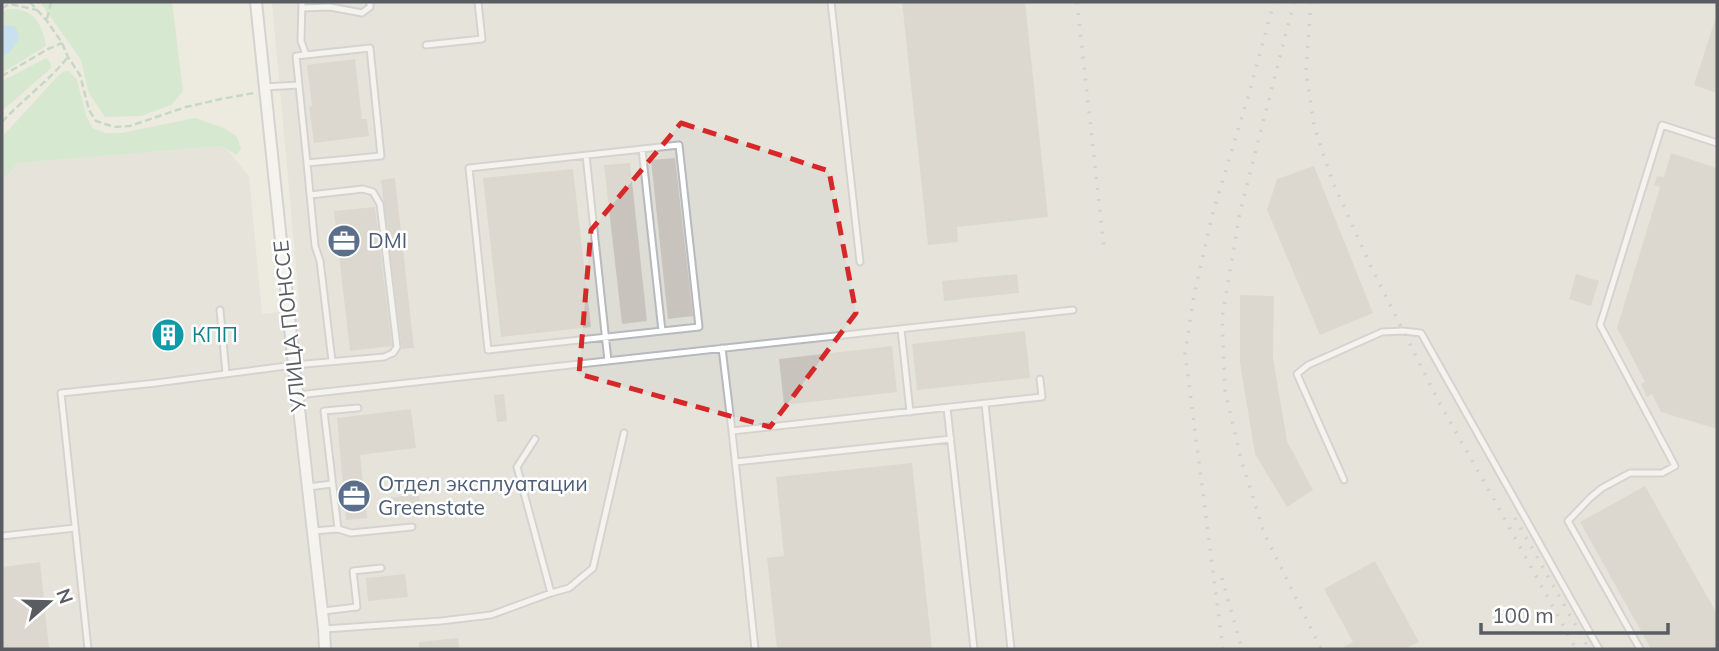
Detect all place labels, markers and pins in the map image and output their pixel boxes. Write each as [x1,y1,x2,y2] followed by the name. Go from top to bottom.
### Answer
[325,222,363,260] office icon: DMI
[368,227,407,253] place label: DMI
[149,316,187,354] building icon: КПП
[192,321,238,347] place label: КПП
[378,470,588,520] place label: Отдел эксплуатации Greenstate
[335,477,373,515] office icon: Отдел эксплуатации Greenstate

